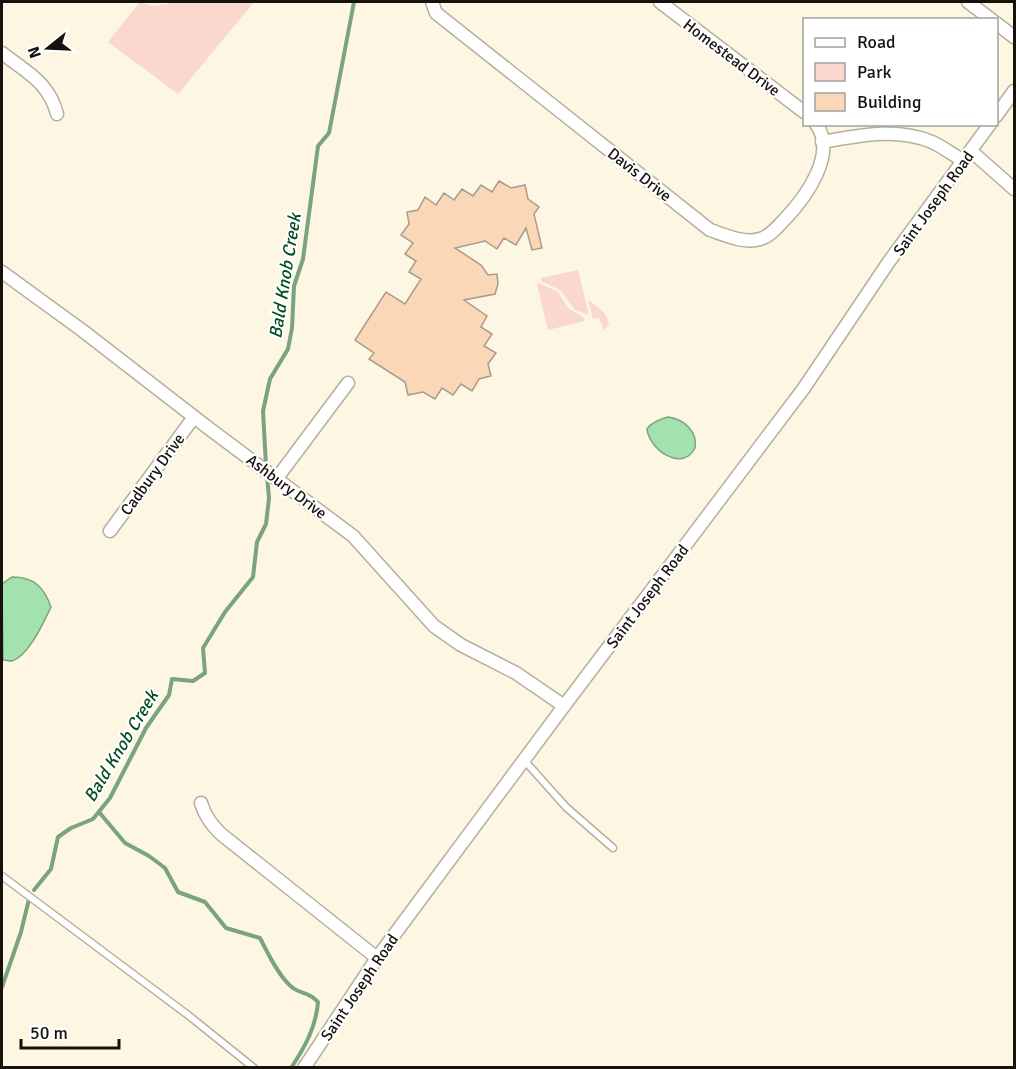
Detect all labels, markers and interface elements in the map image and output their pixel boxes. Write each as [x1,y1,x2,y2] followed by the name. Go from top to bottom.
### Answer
[679,15,784,101] street label: Homestead Drive
[18,18,78,78] north arrow
[803,18,998,126] legend
[857,31,896,53] text: Road
[23,44,46,61] text: N
[857,61,892,83] text: Park
[857,91,921,113] text: Building
[603,144,675,206] street label: Davis Drive
[889,147,979,260] street label: Saint Joseph Road
[264,210,306,340] water label: Bald Knob Creek
[116,430,189,519] street label: Cadbury Drive
[242,450,331,524] street label: Ashbury Drive
[602,541,693,652] street label: Saint Joseph Road
[79,685,164,806] water label: Bald Knob Creek
[317,930,403,1045] street label: Saint Joseph Road
[21,1012,118,1050] scale bar
[30,1022,68,1044] text: 50 m

